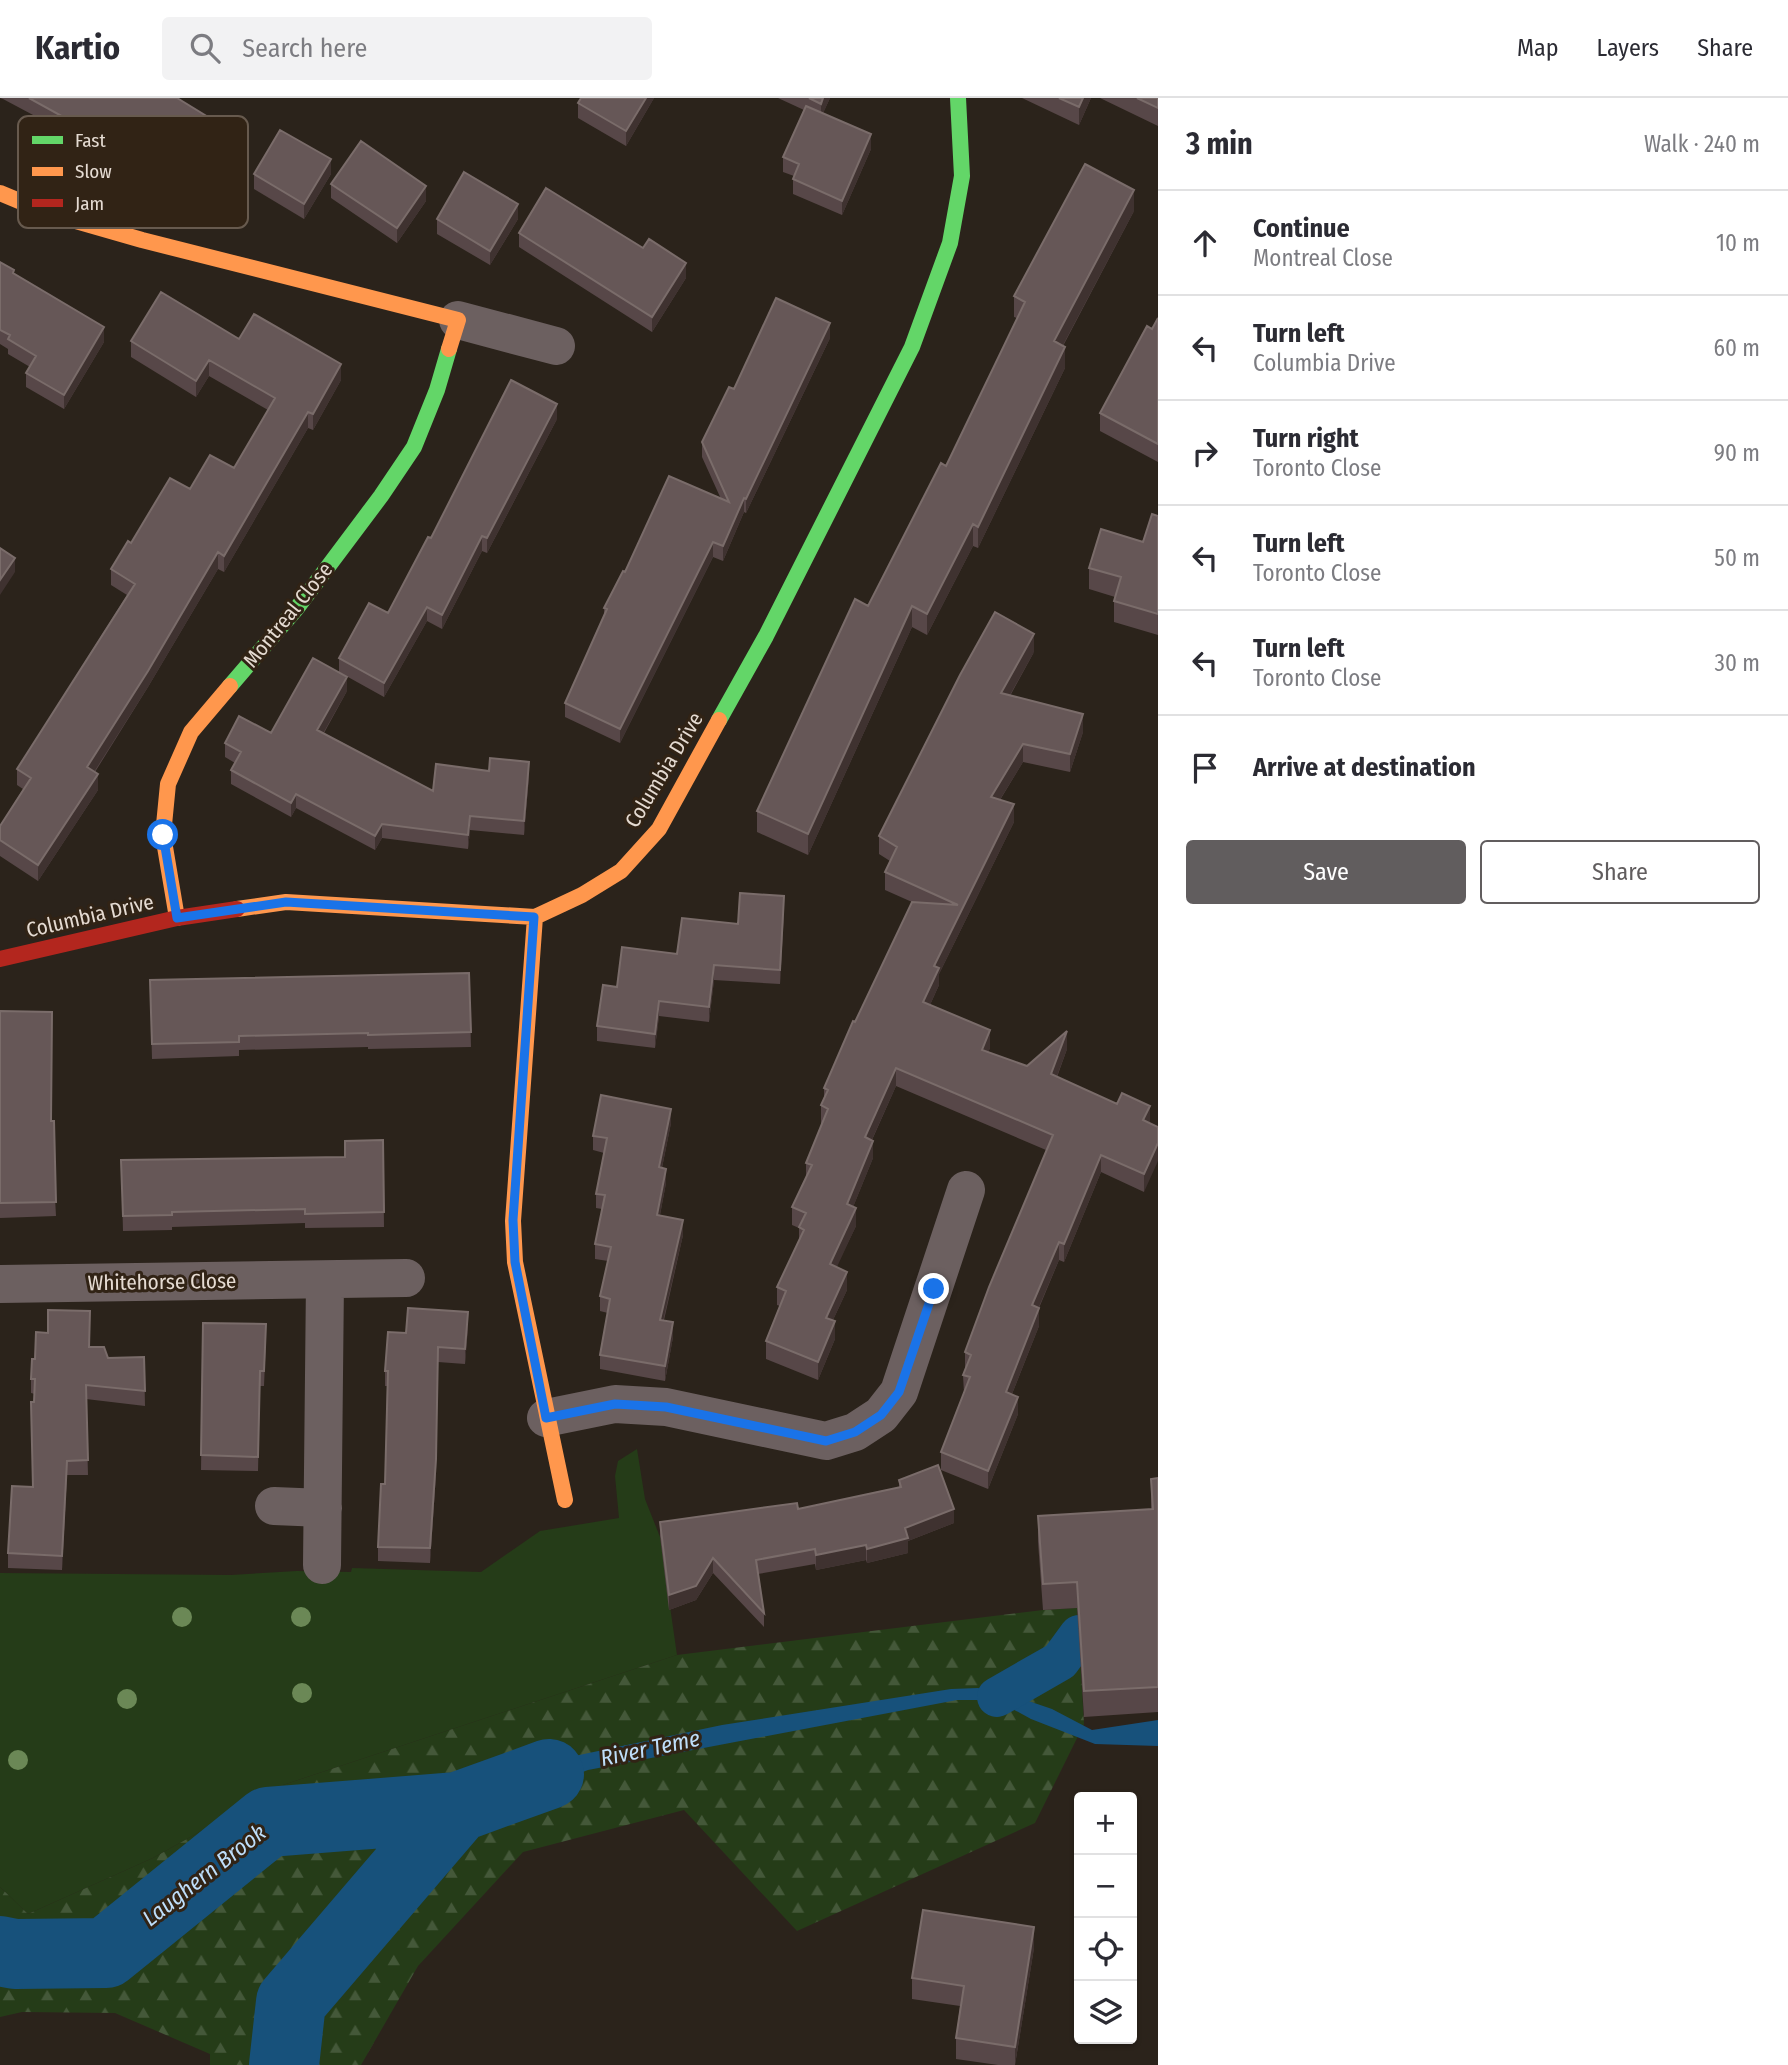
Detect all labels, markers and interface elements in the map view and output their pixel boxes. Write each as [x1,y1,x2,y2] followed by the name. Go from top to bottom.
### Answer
[162,17,652,80] search box
[35,28,120,68] text: Kartio
[186,29,224,67] icon: search
[242,33,367,64] text: Search here
[1517,34,1559,62] text: Map
[1597,34,1659,62] text: Layers
[1697,34,1753,62] text: Share
[18,116,248,228] legend
[1186,126,1253,162] text: 3 min
[75,129,106,152] text: Fast
[1644,130,1760,158] text: Walk · 240 m
[75,160,112,183] text: Slow
[75,192,104,215] text: Jam
[1253,213,1350,244] text: Continue
[1186,224,1224,262] icon: ahead
[1716,229,1760,257] text: 10 m
[1253,244,1393,272] text: Montreal Close
[1253,318,1345,349] text: Turn left
[1186,329,1224,367] icon: left
[1714,334,1760,362] text: 60 m
[1253,349,1396,377] text: Columbia Drive
[1253,423,1359,454] text: Turn right
[1186,434,1224,472] icon: right
[1714,439,1760,467] text: 90 m
[1253,454,1381,482] text: Toronto Close
[1253,528,1345,559] text: Turn left
[1186,539,1224,577] icon: left
[1714,544,1760,572] text: 50 m
[238,557,338,673] street label: Montreal Close
[1253,559,1381,587] text: Toronto Close
[1253,633,1345,664] text: Turn left
[1186,644,1224,682] icon: left
[1715,649,1760,677] text: 30 m
[1253,664,1381,692] text: Toronto Close
[619,708,709,832] street label: Columbia Drive
[1186,749,1224,787] icon: arrive
[1253,752,1476,783] text: Arrive at destination
[147,819,178,850] route start
[1186,840,1466,904] button: Save
[1480,840,1760,904] button: Share
[24,889,156,943] street label: Columbia Drive
[87,1268,237,1296] street label: Whitehorse Close
[918,1273,949,1304] route end
[598,1724,703,1772] water label: River Teme
[1074,1792,1137,2044] map controls
[1074,1792,1137,1855] button: +
[137,1818,271,1932] water label: Laughern Brook
[1074,1855,1137,1918] button: −
[1074,1918,1137,1981] button: locate
[1074,1981,1137,2044] button: layers

